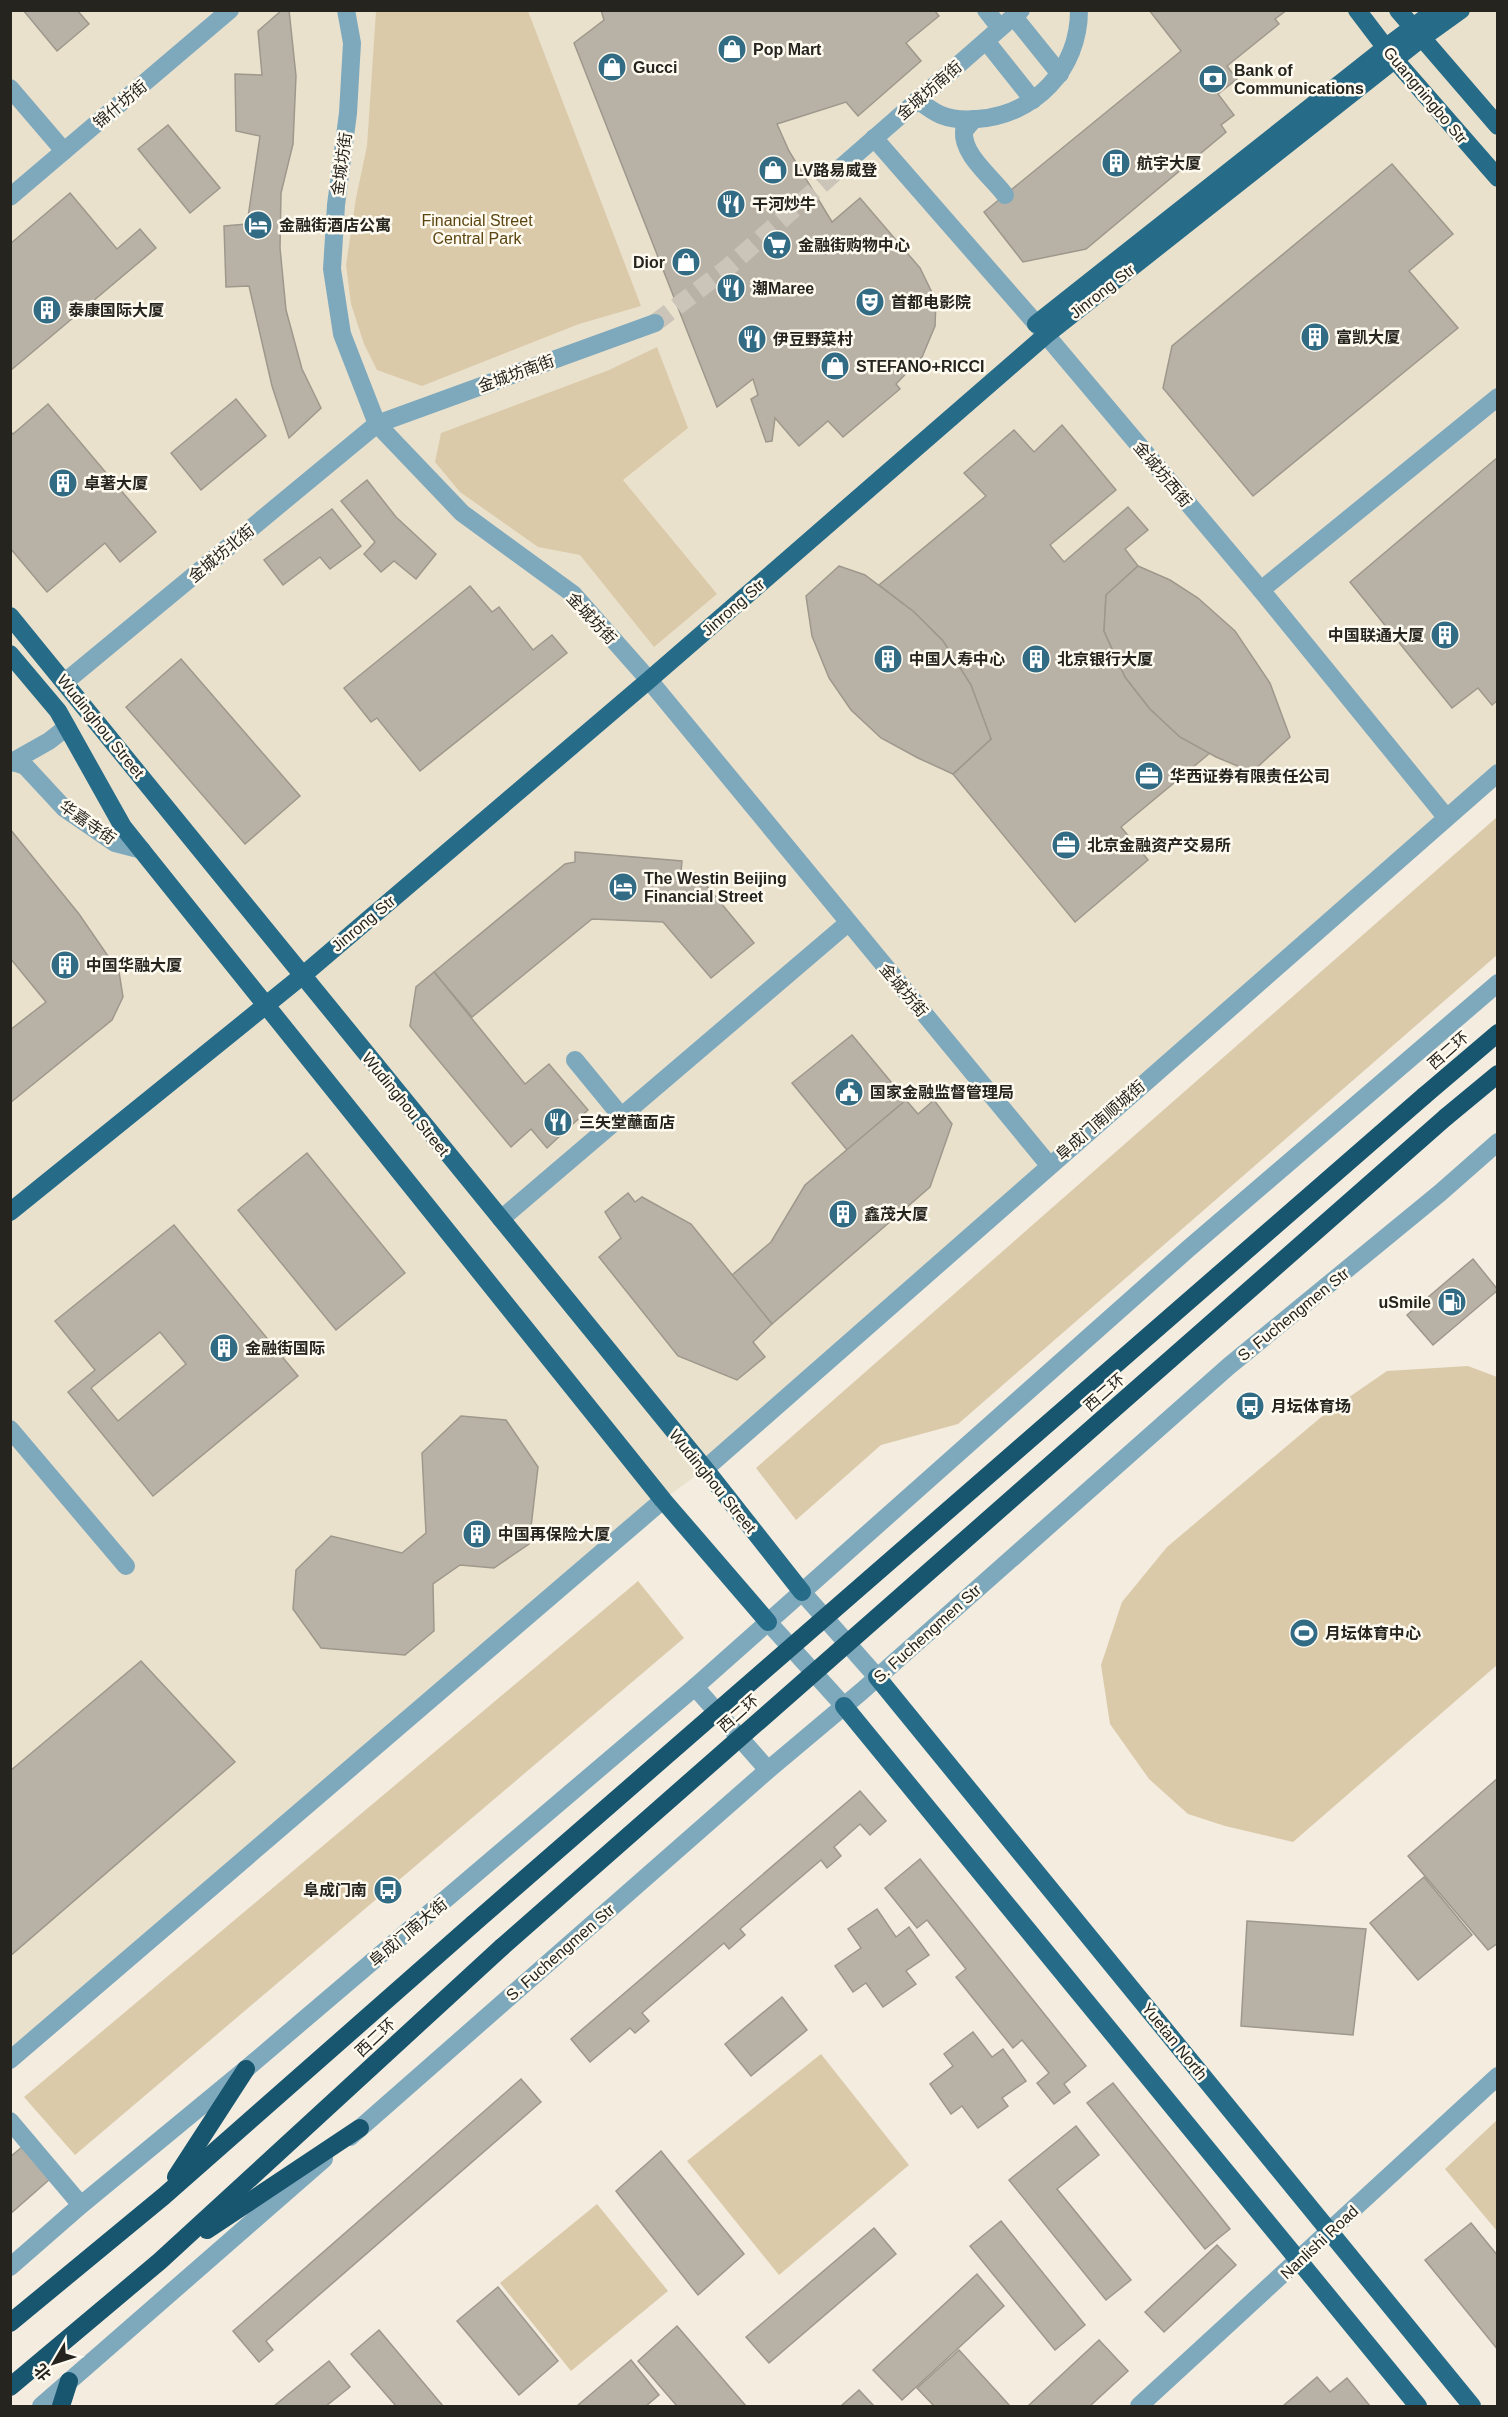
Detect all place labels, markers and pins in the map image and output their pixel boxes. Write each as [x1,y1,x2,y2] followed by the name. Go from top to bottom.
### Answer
[716,33,748,65] shop icon: Pop Mart
[753,41,822,58] place label: Pop Mart
[596,51,628,83] shop icon: Gucci
[633,59,677,76] place label: Gucci
[1234,62,1364,97] place label: Bank of Communications
[1197,63,1229,95] bank icon: Bank of Communications
[1100,147,1132,179] building icon: 航宇大厦
[757,154,789,186] shop icon: LV路易威登
[1137,155,1201,172] place label: 航宇大厦
[794,161,877,179] place label: LV路易威登
[715,188,747,220] restaurant icon: 干河炒牛
[752,195,816,213] place label: 干河炒牛
[242,209,274,241] hotel icon: 金融街酒店公寓
[279,217,391,234] place label: 金融街酒店公寓
[761,229,793,261] supermarket icon: 金融街购物中心
[798,237,910,254] place label: 金融街购物中心
[670,246,702,278] shop icon: Dior
[633,254,665,271] place label: Dior
[715,272,747,304] restaurant icon: 潮Maree
[752,280,814,297] place label: 潮Maree
[854,286,886,318] theatre icon: 首都电影院
[31,294,63,326] building icon: 泰康国际大厦
[891,294,971,311] place label: 首都电影院
[68,302,164,319] place label: 泰康国际大厦
[1299,321,1331,353] building icon: 富凯大厦
[736,323,768,355] restaurant icon: 伊豆野菜村
[1336,329,1400,346] place label: 富凯大厦
[772,330,853,348] place label: 伊豆野菜村
[819,350,851,382] shop icon: STEFANO+RICCI
[856,358,984,375] place label: STEFANO+RICCI
[47,467,79,499] building icon: 卓著大厦
[84,475,148,492] place label: 卓著大厦
[1429,619,1461,651] building icon: 中国联通大厦
[1328,627,1424,644] place label: 中国联通大厦
[872,643,904,675] building icon: 中国人寿中心
[1020,643,1052,675] building icon: 北京银行大厦
[909,651,1005,668] place label: 中国人寿中心
[1057,651,1153,668] place label: 北京银行大厦
[1133,760,1165,792] office icon: 华西证券有限责任公司
[1170,767,1330,785] place label: 华西证券有限责任公司
[1050,829,1082,861] office icon: 北京金融资产交易所
[1087,836,1231,854] place label: 北京金融资产交易所
[644,870,787,905] place label: The Westin Beijing Financial Street
[607,871,639,903] hotel icon: The Westin Beijing Financial Street
[49,949,81,981] building icon: 中国华融大厦
[86,956,182,974] place label: 中国华融大厦
[833,1076,865,1108] public building icon: 国家金融监督管理局
[870,1084,1014,1101] place label: 国家金融监督管理局
[542,1106,574,1138] restaurant icon: 三矢堂蘸面店
[579,1114,675,1131] place label: 三矢堂蘸面店
[827,1198,859,1230] building icon: 鑫茂大厦
[864,1206,928,1223] place label: 鑫茂大厦
[1436,1286,1468,1318] fuel station icon: uSmile
[1379,1294,1431,1311] place label: uSmile
[208,1332,240,1364] building icon: 金融街国际
[245,1340,325,1357] place label: 金融街国际
[1234,1390,1266,1422] bus stop icon: 月坛体育场
[1271,1398,1351,1415] place label: 月坛体育场
[461,1518,493,1550] building icon: 中国再保险大厦
[498,1526,610,1543] place label: 中国再保险大厦
[1288,1617,1320,1649] sports icon: 月坛体育中心
[1325,1625,1421,1642] place label: 月坛体育中心
[372,1874,404,1906] bus stop icon: 阜成门南
[303,1881,367,1899] place label: 阜成门南

